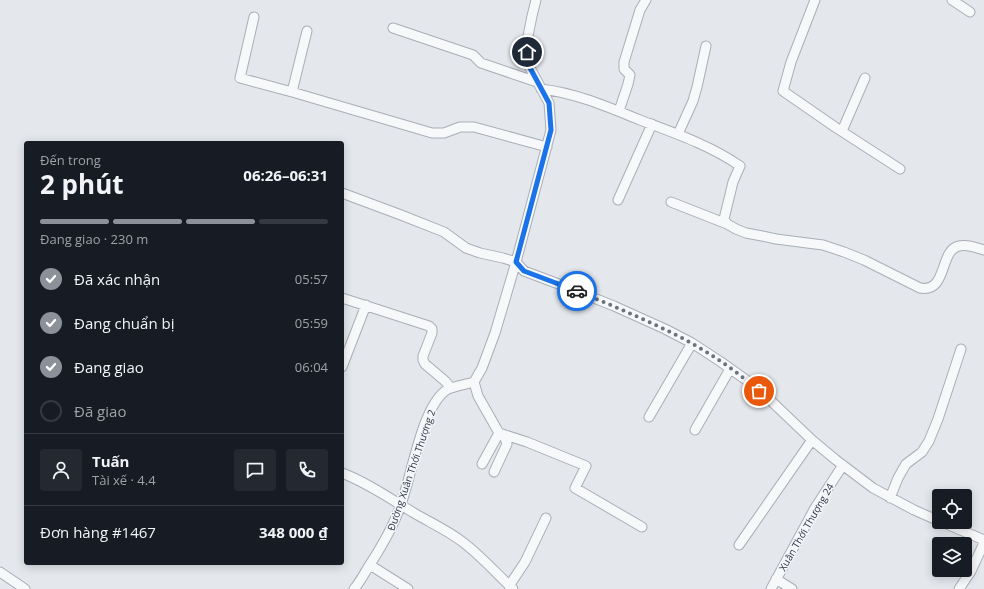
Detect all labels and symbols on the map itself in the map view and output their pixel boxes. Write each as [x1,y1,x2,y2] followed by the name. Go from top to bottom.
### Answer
[510,35,544,69] pin
[557,271,597,311] courier
[742,374,776,408] pin
[384,407,438,533] street label: Đường Xuân Thới Thượng 2
[775,480,837,573] street label: Xuân Thới Thượng 24

